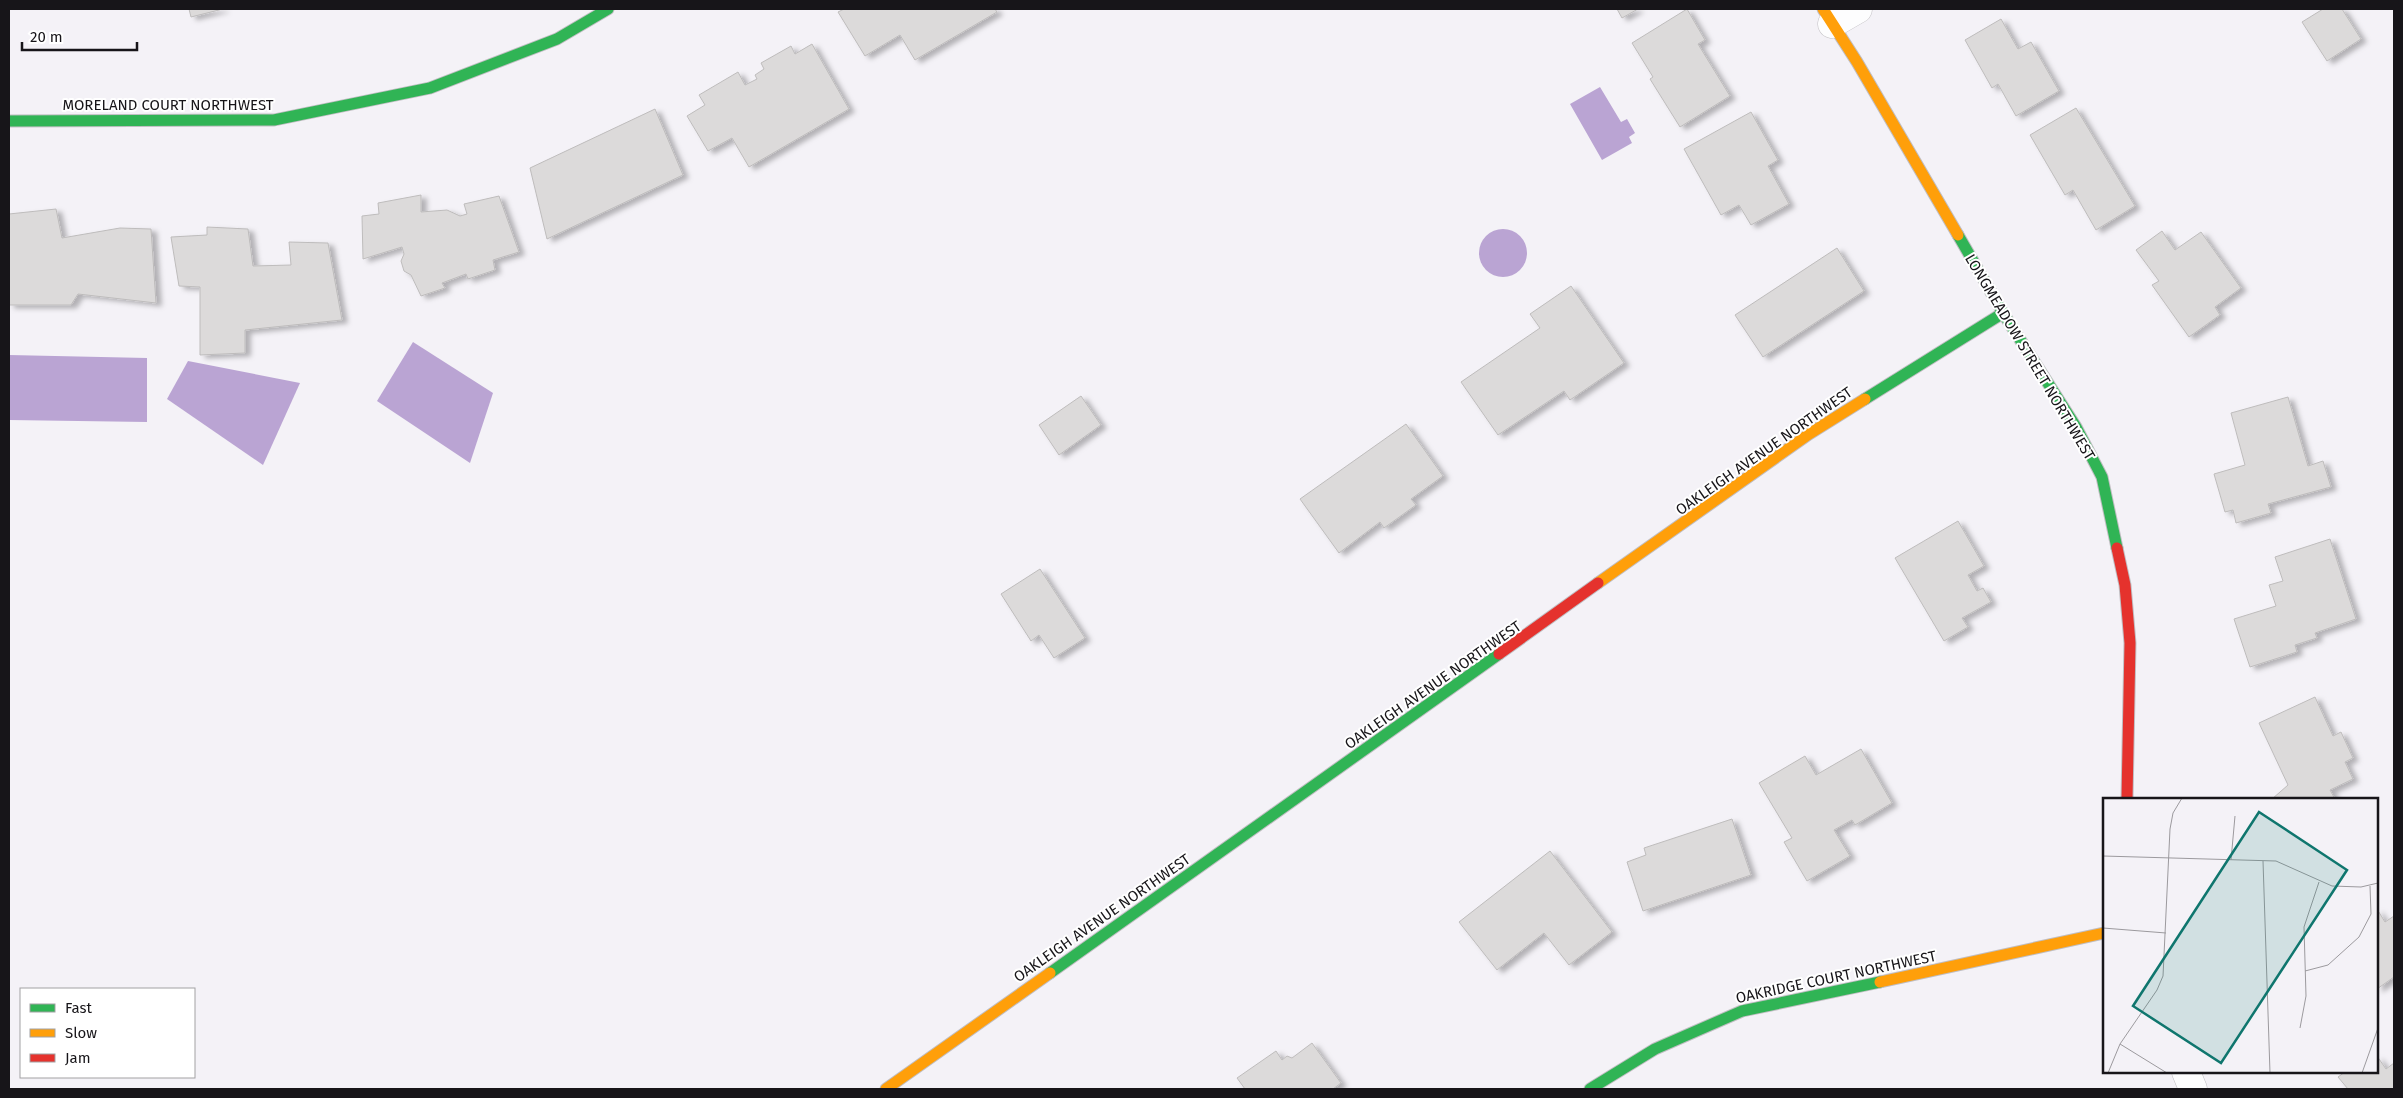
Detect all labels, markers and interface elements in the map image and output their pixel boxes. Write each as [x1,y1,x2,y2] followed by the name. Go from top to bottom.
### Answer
[22,20,138,52] scale bar
[30,28,63,46] text: 20 m
[62,96,274,114] street label: MORELAND COURT NORTHWEST
[1961,251,2099,464] street label: LONGMEADOW STREET NORTHWEST
[1672,383,1856,519] street label: OAKLEIGH AVENUE NORTHWEST
[1341,617,1525,753] street label: OAKLEIGH AVENUE NORTHWEST
[2103,798,2378,1073] inset map
[1010,850,1194,986] street label: OAKLEIGH AVENUE NORTHWEST
[1734,947,1938,1007] street label: OAKRIDGE COURT NORTHWEST
[20,988,195,1078] legend
[65,999,92,1017] text: Fast
[65,1024,97,1042] text: Slow
[65,1049,91,1067] text: Jam

